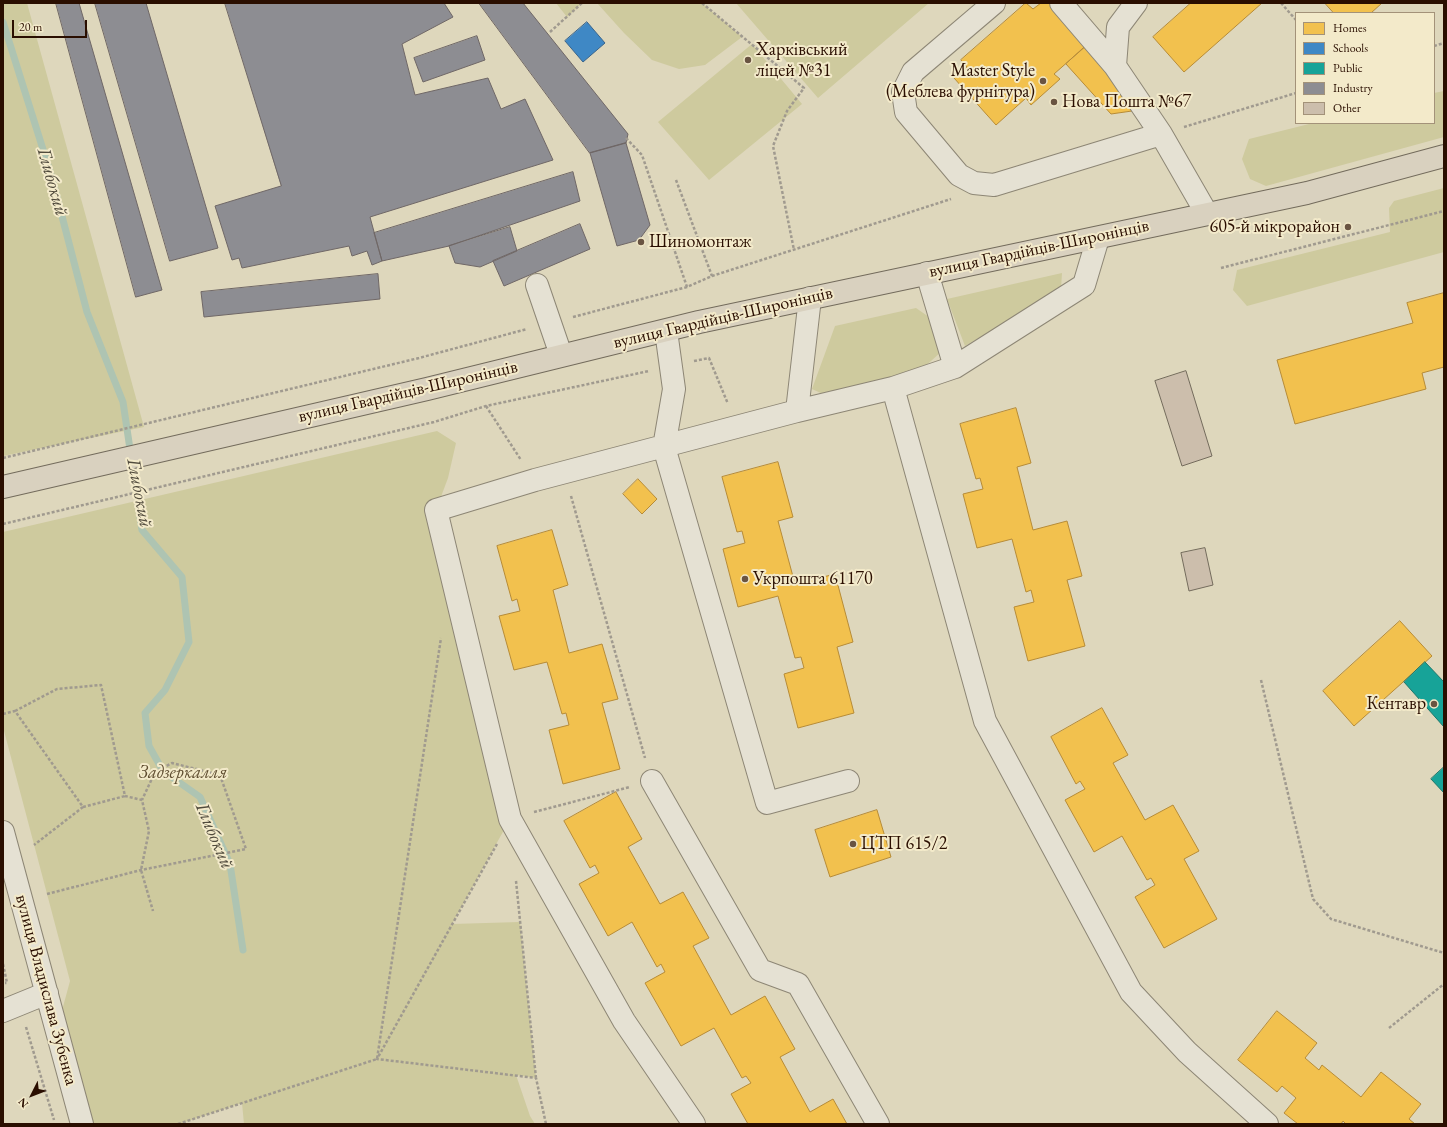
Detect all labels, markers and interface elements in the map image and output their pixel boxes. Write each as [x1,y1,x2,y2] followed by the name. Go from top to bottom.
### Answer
[14,12,89,38] scale bar
[1295,12,1435,124] legend
[19,19,42,35] text: 20 m
[1333,20,1367,36] text: Homes
[756,39,848,82] place label: Харківський ліцей №31
[1333,40,1368,56] text: Schools
[743,55,753,65] marker: Харківський ліцей №31
[886,60,1035,102] place label: Master Style (Меблева фурнітура)
[1333,60,1363,76] text: Public
[1038,76,1048,86] marker: Master Style (Меблева фурнітура)
[1333,80,1373,96] text: Industry
[1062,91,1191,113] place label: Нова Пошта №67
[1049,97,1059,107] marker: Нова Пошта №67
[1333,100,1361,116] text: Other
[31,145,73,219] water label: Глибокий
[927,215,1151,283] street label: вулиця Гвардійців-Широнінців
[1210,216,1340,238] place label: 605-й мікрорайон
[1343,222,1353,232] marker: 605-й мікрорайон
[649,231,752,253] place label: Шиномонтаж
[636,237,646,247] marker: Шиномонтаж
[611,282,835,354] street label: вулиця Гвардійців-Широнінців
[296,356,520,428] street label: вулиця Гвардійців-Широнінців
[121,456,157,530] water label: Глибокий
[753,568,873,590] place label: Укрпошта 61170
[740,574,750,584] marker: Укрпошта 61170
[1367,693,1426,715] place label: Кентавр
[1429,699,1439,709] marker: Кентавр
[139,762,227,784] park label: Задзеркалля
[190,799,238,873] water label: Глибокий
[861,833,947,855] place label: ЦТП 615/2
[848,839,858,849] marker: ЦТП 615/2
[10,892,82,1088] street label: вулиця Владислава Зубенка
[12,1075,52,1115] north arrow
[15,1095,31,1111] text: N

